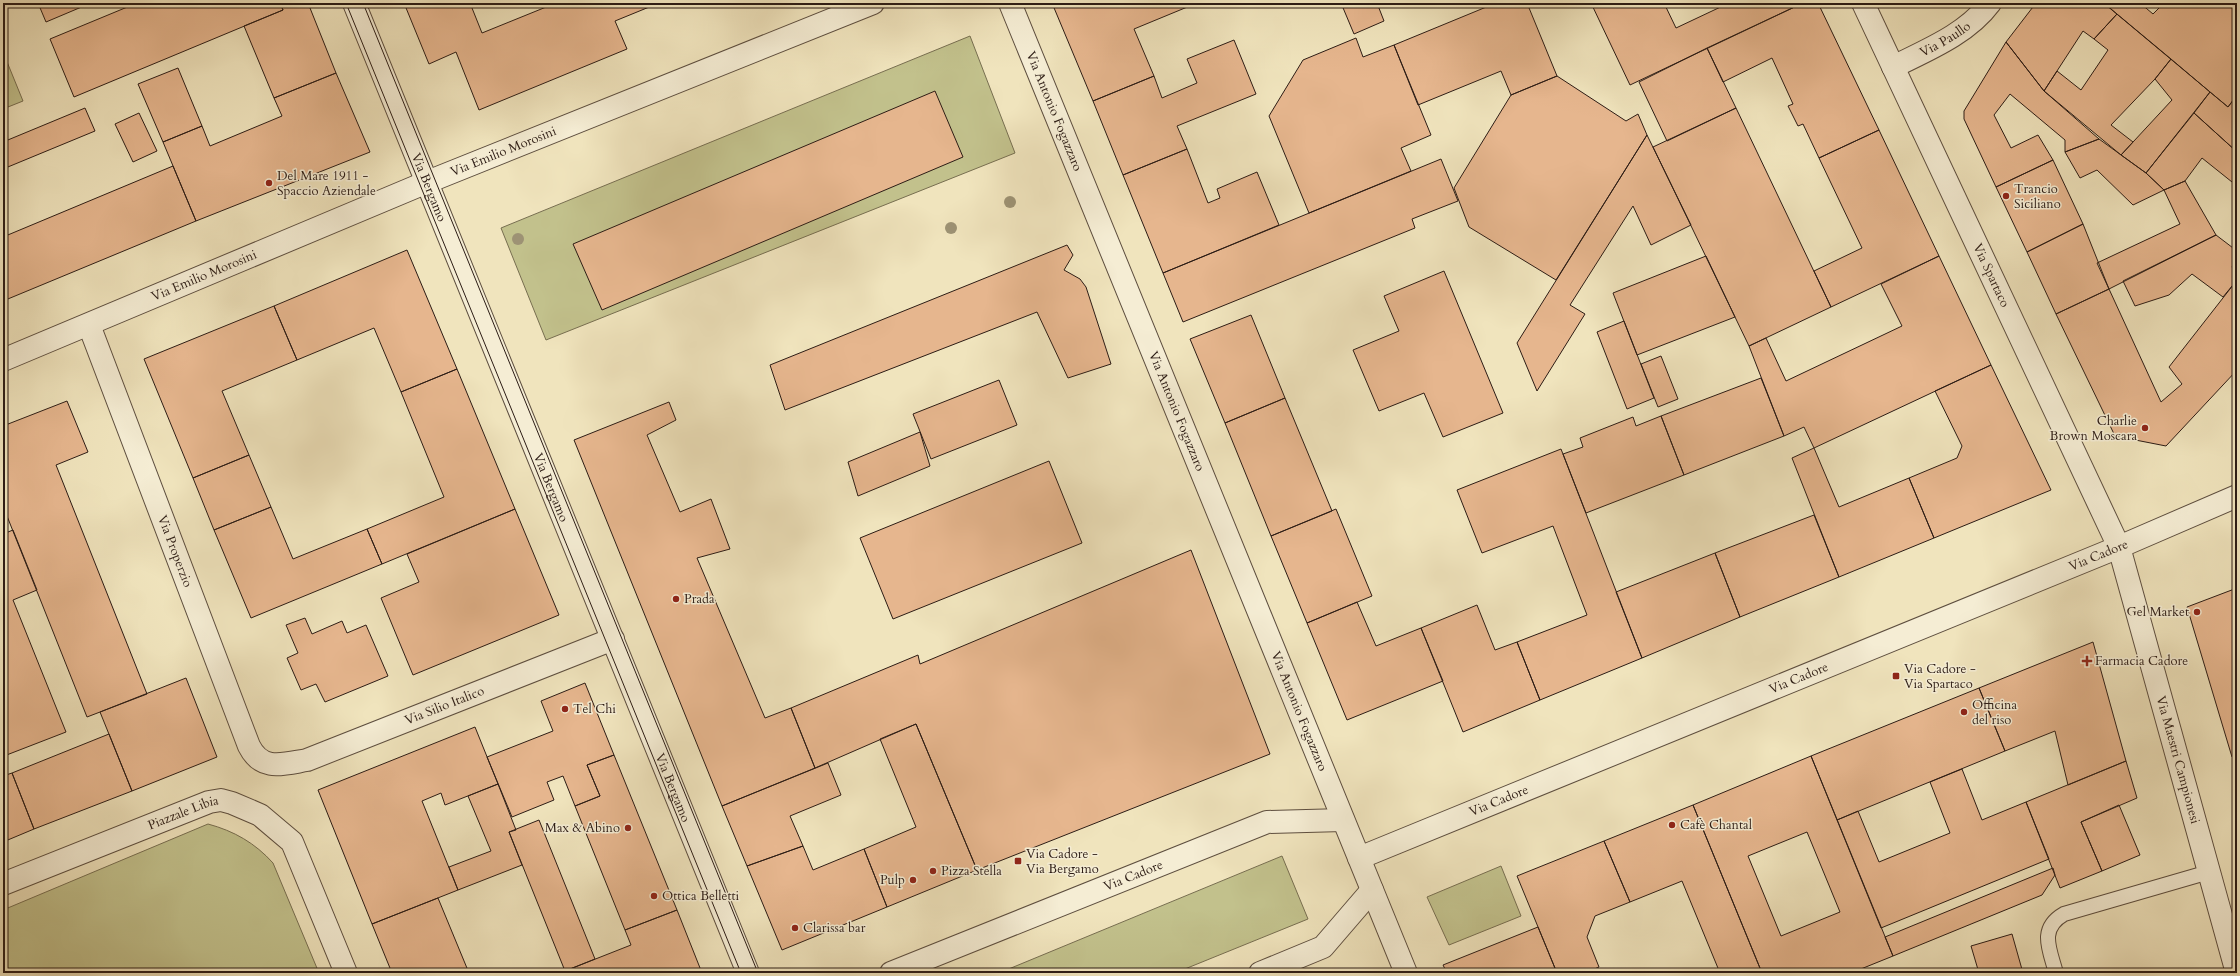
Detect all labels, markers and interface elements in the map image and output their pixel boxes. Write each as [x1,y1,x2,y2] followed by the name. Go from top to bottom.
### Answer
[1917,17,1974,62] street label: Via Paullo
[1022,49,1087,174] street label: Via Antonio Fogazzaro
[448,122,559,181] street label: Via Emilio Morosini
[407,150,451,224] street label: Via Bergamo
[277,167,376,200] place label: Del Mare 1911 - Spaccio Aziendale
[264,178,274,188] marker: Del Mare 1911 - Spaccio Aziendale
[2014,180,2061,213] place label: Trancio Siciliano
[2001,191,2011,201] marker: Trancio Siciliano
[1968,240,2014,310] street label: Via Spartaco
[149,245,260,306] street label: Via Emilio Morosini
[1144,349,1209,474] street label: Via Antonio Fogazzaro
[2050,412,2137,445] place label: Charlie Brown Moscara
[2140,423,2150,433] marker: Charlie Brown Moscara
[529,450,573,525] street label: Via Bergamo
[153,513,197,590] street label: Via Properzio
[2066,535,2131,576] street label: Via Cadore
[684,590,715,608] place label: Prada
[671,594,681,604] marker: Prada
[2126,603,2189,621] place label: Gel Market
[2192,607,2202,617] marker: Gel Market
[1267,649,1332,774] street label: Via Antonio Fogazzaro
[2095,652,2188,670] place label: Farmacia Cadore
[2082,656,2092,666] marker: Farmacia Cadore
[1766,658,1831,698] street label: Via Cadore
[1904,660,1976,693] place label: Via Cadore - Via Spartaco
[1891,671,1901,681] marker: Via Cadore - Via Spartaco
[402,682,487,730] street label: Via Silio Italico
[2152,694,2204,826] street label: Via Maestri Campionesi
[1972,696,2017,729] place label: Officina del riso
[573,700,616,718] place label: Tel Chi
[560,704,570,714] marker: Tel Chi
[1959,707,1969,717] marker: Officina del riso
[651,751,695,825] street label: Via Bergamo
[1466,781,1531,821] street label: Via Cadore
[145,791,220,834] street label: Piazzale Libia
[1680,816,1753,834] place label: Cafè Chantal
[545,819,620,837] place label: Max & Abino
[1667,820,1677,830] marker: Cafè Chantal
[623,823,633,833] marker: Max & Abino
[1026,845,1099,878] place label: Via Cadore - Via Bergamo
[1013,856,1023,866] marker: Via Cadore - Via Bergamo
[1101,856,1166,896] street label: Via Cadore
[941,862,1002,880] place label: Pizza Stella
[928,866,938,876] marker: Pizza Stella
[880,871,905,889] place label: Pulp
[908,875,918,885] marker: Pulp
[662,887,740,905] place label: Ottica Belletti
[649,891,659,901] marker: Ottica Belletti
[803,919,866,937] place label: Clarissa bar
[790,923,800,933] marker: Clarissa bar

